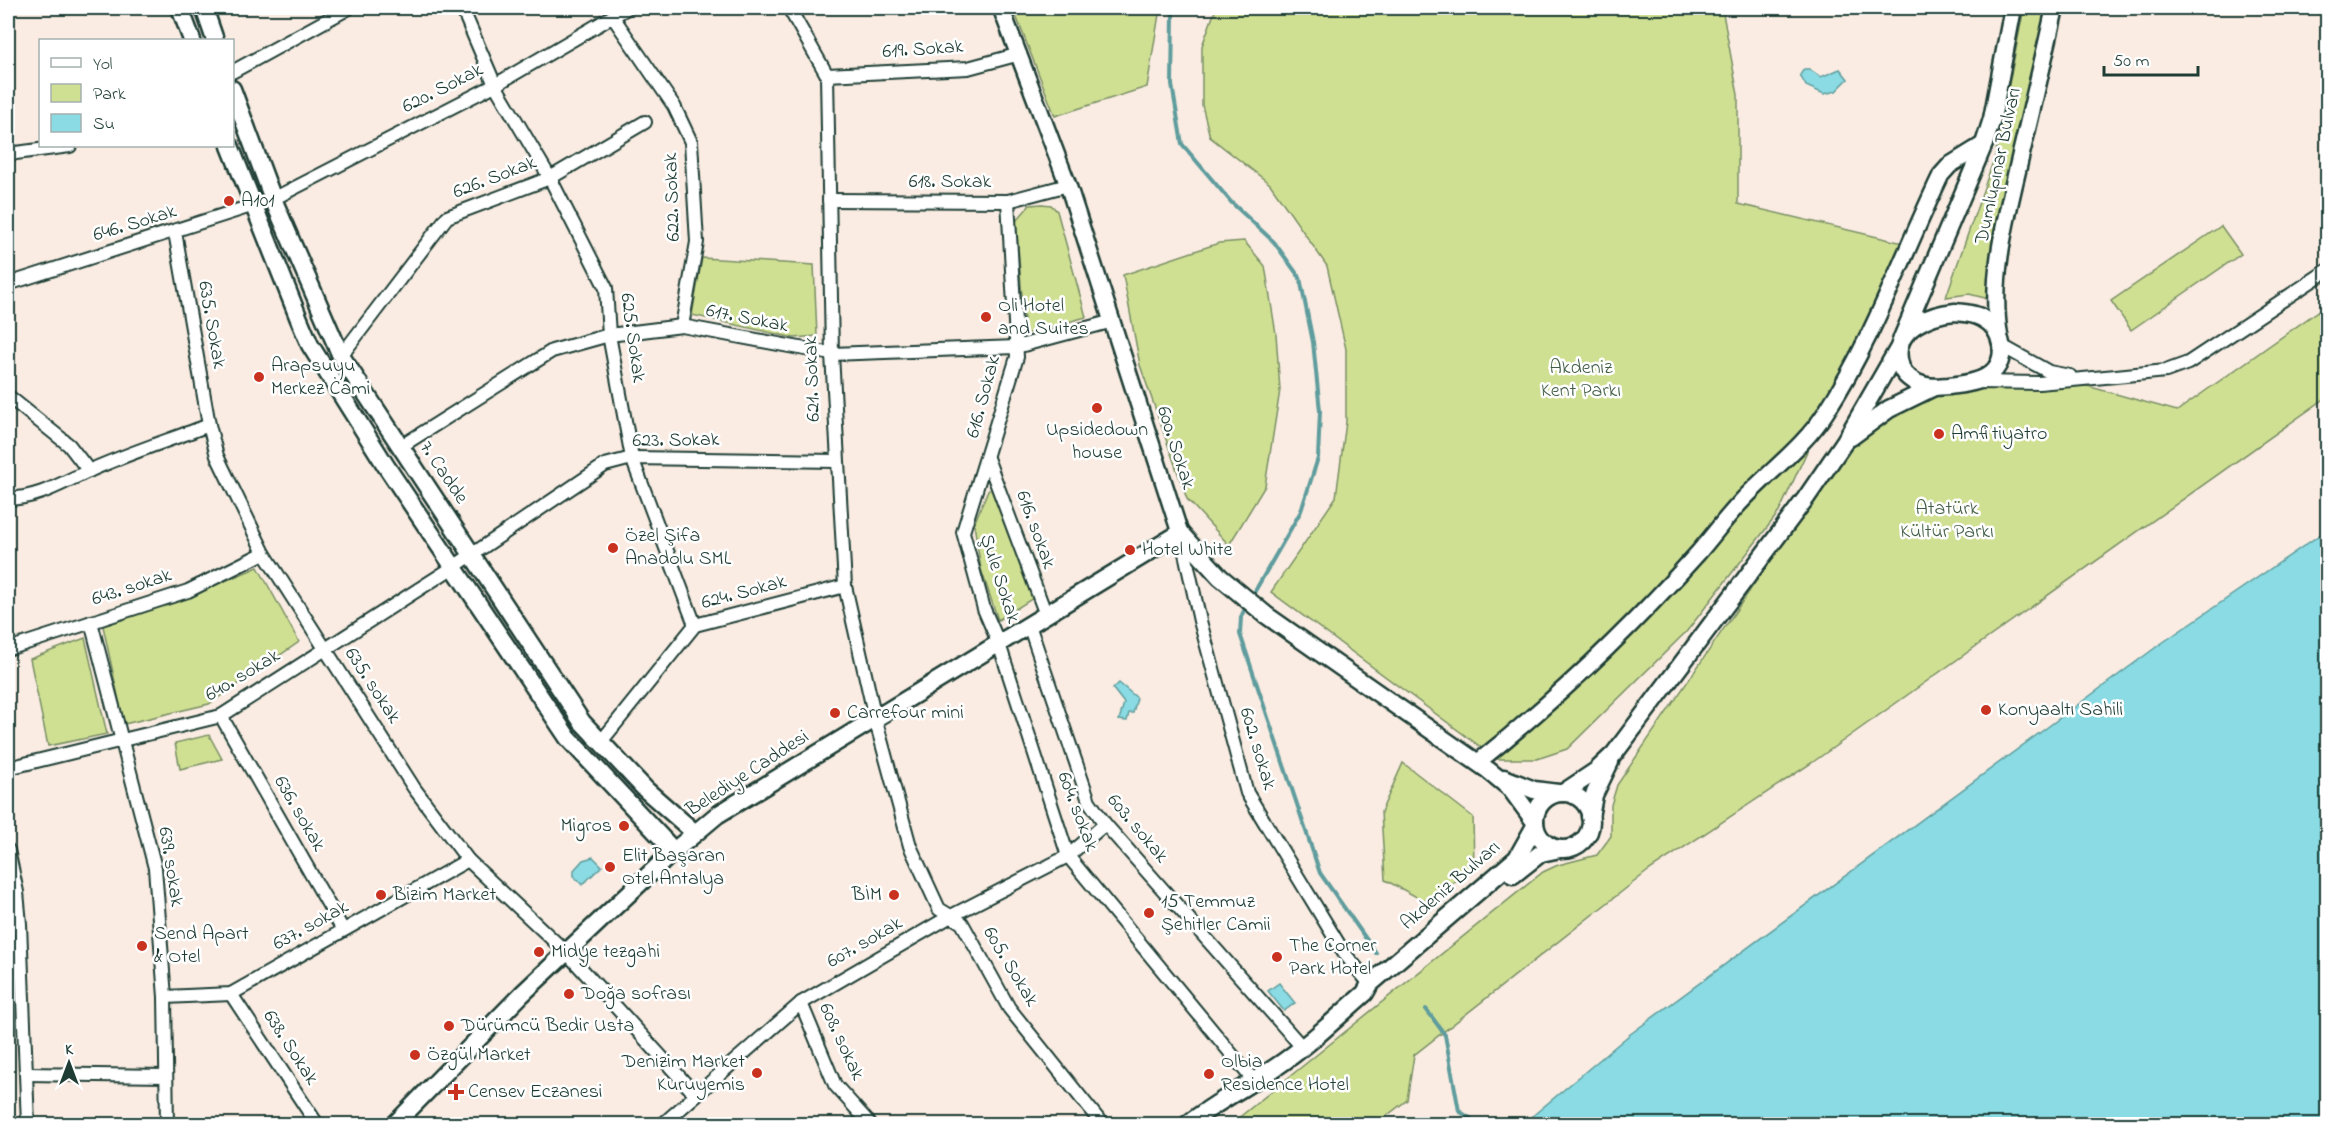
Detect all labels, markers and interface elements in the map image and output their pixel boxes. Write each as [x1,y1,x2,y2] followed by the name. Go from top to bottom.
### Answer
[881,33,965,67] street label: 619. Sokak
[39,39,234,147] legend
[2104,39,2198,77] scale bar
[2113,49,2150,75] text: 50 m
[93,52,113,78] text: Yol
[397,56,489,122] street label: 620. Sokak
[93,82,126,108] text: Park
[1968,85,2030,248] street label: Dumlupınar Bulvarı
[93,112,115,138] text: Su
[449,149,541,207] street label: 626. Sokak
[657,152,689,242] street label: 622. Sokak
[909,168,992,197] street label: 618. Sokak
[241,187,275,216] place label: A101
[222,194,236,208] marker: A101
[90,198,181,250] street label: 646. Sokak
[189,279,233,371] street label: 635. Sokak
[611,291,653,385] street label: 625. Sokak
[998,292,1089,344] place label: Oli Hotel and Suites
[703,297,791,341] street label: 617. Sokak
[979,310,993,324] marker: Oli Hotel and Suites
[797,336,829,422] street label: 621. Sokak
[271,352,370,404] place label: Arapsuyu Merkez Cami
[959,352,1009,441] street label: 616. Sokak
[1541,354,1621,406] park label: Akdeniz Kent Parkı
[252,370,266,384] marker: Arapsuyu Merkez Cami
[1090,401,1104,415] marker: Upsidedown house
[1148,403,1202,494] street label: 600. Sokak
[1046,416,1148,468] place label: Upsidedown house
[1951,420,2047,449] place label: Amfitiyatro
[632,426,720,456] street label: 623. Sokak
[1932,427,1946,441] marker: Amfitiyatro
[411,436,475,510] street label: 7. Cadde
[1007,487,1063,573] street label: 616. sokak
[1900,495,1994,547] park label: Atatürk Kültür Parkı
[625,522,732,574] place label: Özel Şifa Anadolu SML
[971,531,1027,628] street label: Şule Sokak
[1142,536,1232,565] place label: Hotel White
[606,541,620,555] marker: Özel Şifa Anadolu SML
[1123,543,1137,557] marker: Hotel White
[88,561,176,615] street label: 643. sokak
[698,568,790,618] street label: 624. Sokak
[200,642,286,710] street label: 640. sokak
[336,642,408,730] street label: 635. sokak
[1998,696,2123,725] place label: Konyaaltı Sahili
[847,699,964,728] place label: Carrefour mini
[1979,703,1993,717] marker: Konyaaltı Sahili
[1231,704,1283,794] street label: 602. sokak
[828,706,842,720] marker: Carrefour mini
[680,723,815,825] street label: Belediye Caddesi
[1049,768,1106,856] street label: 604. sokak
[266,771,332,857] street label: 636. sokak
[1099,788,1175,870] street label: 603. sokak
[560,812,612,842] place label: Migros
[617,819,631,833] marker: Migros
[149,825,191,909] street label: 639. sokak
[1394,834,1508,938] street label: Akdeniz Bulvarı
[622,842,725,894] place label: Elit Başaran Otel Antalya
[603,860,617,874] marker: Elit Başaran Otel Antalya
[392,881,496,910] place label: Bizim Market
[851,881,882,910] place label: BİM
[374,888,388,902] marker: Bizim Market
[887,888,901,902] marker: BİM
[1161,888,1271,940] place label: 15 Temmuz Şehitler Camii
[268,893,354,959] street label: 637. sokak
[1142,906,1156,920] marker: 15 Temmuz Şehitler Camii
[822,910,908,976] street label: 607. sokak
[154,920,249,972] place label: Send Apart & Otel
[975,921,1045,1013] street label: 605. Sokak
[1289,932,1377,984] place label: The Corner Park Hotel
[551,938,660,968] place label: Midye tezgahi
[135,939,149,953] marker: Send Apart & Otel
[532,945,546,959] marker: Midye tezgahi
[1270,950,1284,964] marker: The Corner Park Hotel
[580,980,691,1010] place label: Doğa sofrası
[562,987,576,1001] marker: Doğa sofrası
[810,999,872,1086] street label: 608. sokak
[255,1005,325,1092] street label: 638. Sokak
[460,1012,634,1041] place label: Dürümcü Bedir Usta
[442,1019,456,1033] marker: Dürümcü Bedir Usta
[39,1033,99,1093] north arrow
[65,1038,74,1062] text: K
[427,1041,531,1071] place label: Özgül Market
[408,1048,422,1062] marker: Özgül Market
[621,1048,745,1100] place label: Denizim Market Kuruyemis
[1221,1048,1349,1100] place label: Olbia Residence Hotel
[750,1066,764,1080] marker: Denizim Market Kuruyemis
[1202,1067,1216,1081] marker: Olbia Residence Hotel
[468,1078,602,1107] place label: Censev Eczanesi
[449,1085,463,1099] marker: Censev Eczanesi

